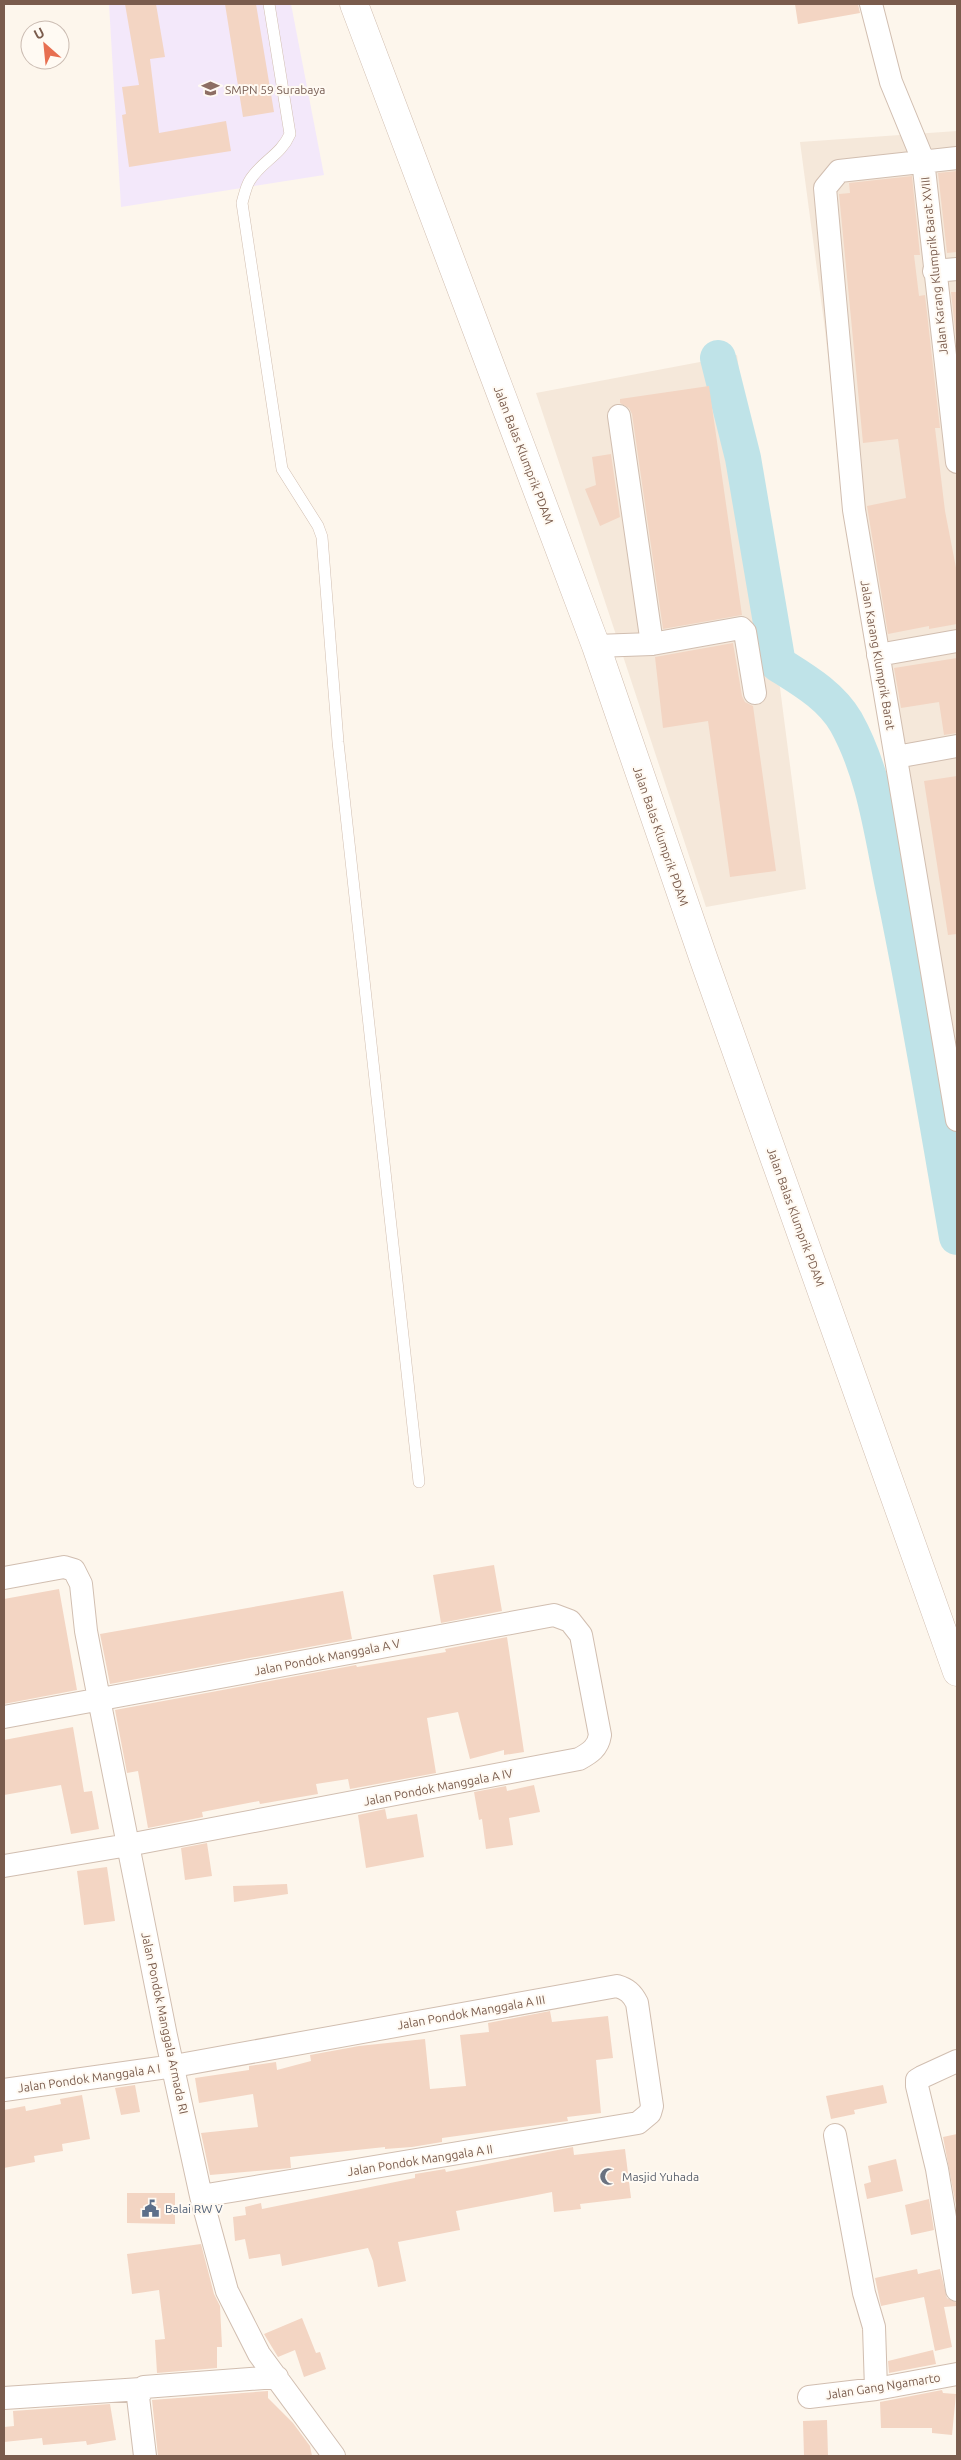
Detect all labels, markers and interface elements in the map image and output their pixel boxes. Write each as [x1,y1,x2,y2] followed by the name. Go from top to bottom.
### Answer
[20,20,70,70] north arrow
[31,24,47,43] text: U
[201,79,221,99] school or university icon: SMPN 59 Surabaya
[225,83,325,96] place label: SMPN 59 Surabaya
[918,176,950,356] street label: Jalan Karang Klumprik Barat XVIII
[492,384,556,526] street label: Jalan Balas Klumprik PDAM
[858,579,898,731] street label: Jalan Karang Klumprik Barat
[631,764,691,908] street label: Jalan Balas Klumprik PDAM
[765,1146,827,1288] street label: Jalan Balas Klumprik PDAM
[253,1636,401,1678] street label: Jalan Pondok Manggala A V
[362,1766,514,1808] street label: Jalan Pondok Manggala A IV
[139,1931,191,2115] street label: Jalan Pondok Manggala Armada RI
[396,1993,546,2031] street label: Jalan Pondok Manggala A III
[17,2062,161,2094] street label: Jalan Pondok Manggala A I
[346,2142,494,2178] street label: Jalan Pondok Manggala A II
[598,2166,618,2186] mosque icon: Masjid Yuhada
[622,2170,699,2183] place label: Masjid Yuhada
[141,2198,161,2218] public building icon: Balai RW V
[165,2202,223,2215] place label: Balai RW V
[825,2371,941,2401] street label: Jalan Gang Ngamarto

